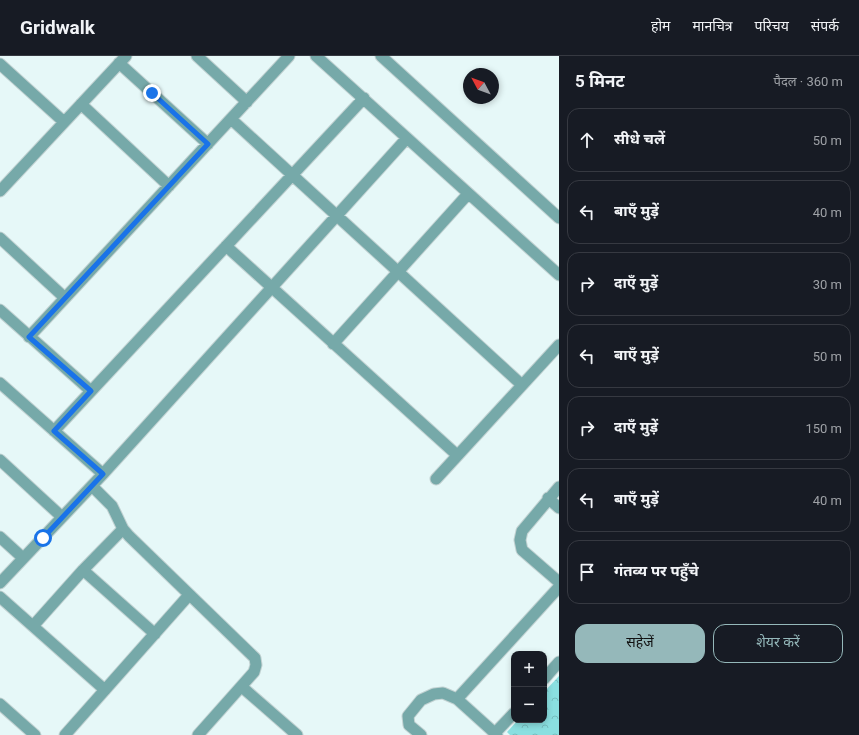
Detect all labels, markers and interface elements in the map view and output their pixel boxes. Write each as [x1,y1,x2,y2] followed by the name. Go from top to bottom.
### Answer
[20,16,95,39] text: Gridwalk
[651,18,670,34] text: होम
[692,18,733,34] text: मानचित्र
[755,18,789,34] text: परिचय
[811,18,839,34] text: संपर्क
[463,68,499,104] north arrow
[575,71,625,91] text: 5 मिनट
[774,74,843,89] text: पैदल · 360 m
[143,84,161,102] route end
[576,129,598,151] icon: ahead
[614,130,665,148] text: सीधे चलें
[813,133,842,148] text: 50 m
[576,201,598,223] icon: left
[614,202,659,220] text: बाएँ मुड़ें
[813,205,842,220] text: 40 m
[576,273,598,295] icon: right
[614,274,658,292] text: दाएँ मुड़ें
[813,277,842,292] text: 30 m
[576,345,598,367] icon: left
[614,346,659,364] text: बाएँ मुड़ें
[813,349,842,364] text: 50 m
[576,417,598,439] icon: right
[614,418,658,436] text: दाएँ मुड़ें
[805,421,842,436] text: 150 m
[576,489,598,511] icon: left
[614,490,659,508] text: बाएँ मुड़ें
[813,493,842,508] text: 40 m
[34,529,52,547] route start
[576,561,598,583] icon: arrive
[614,562,699,580] text: गंतव्य पर पहुँचे
[575,624,705,663] button: सहेजें
[713,624,843,663] button: शेयर करें
[511,651,547,723] map controls
[511,651,547,687] button: +
[511,687,547,723] button: −

